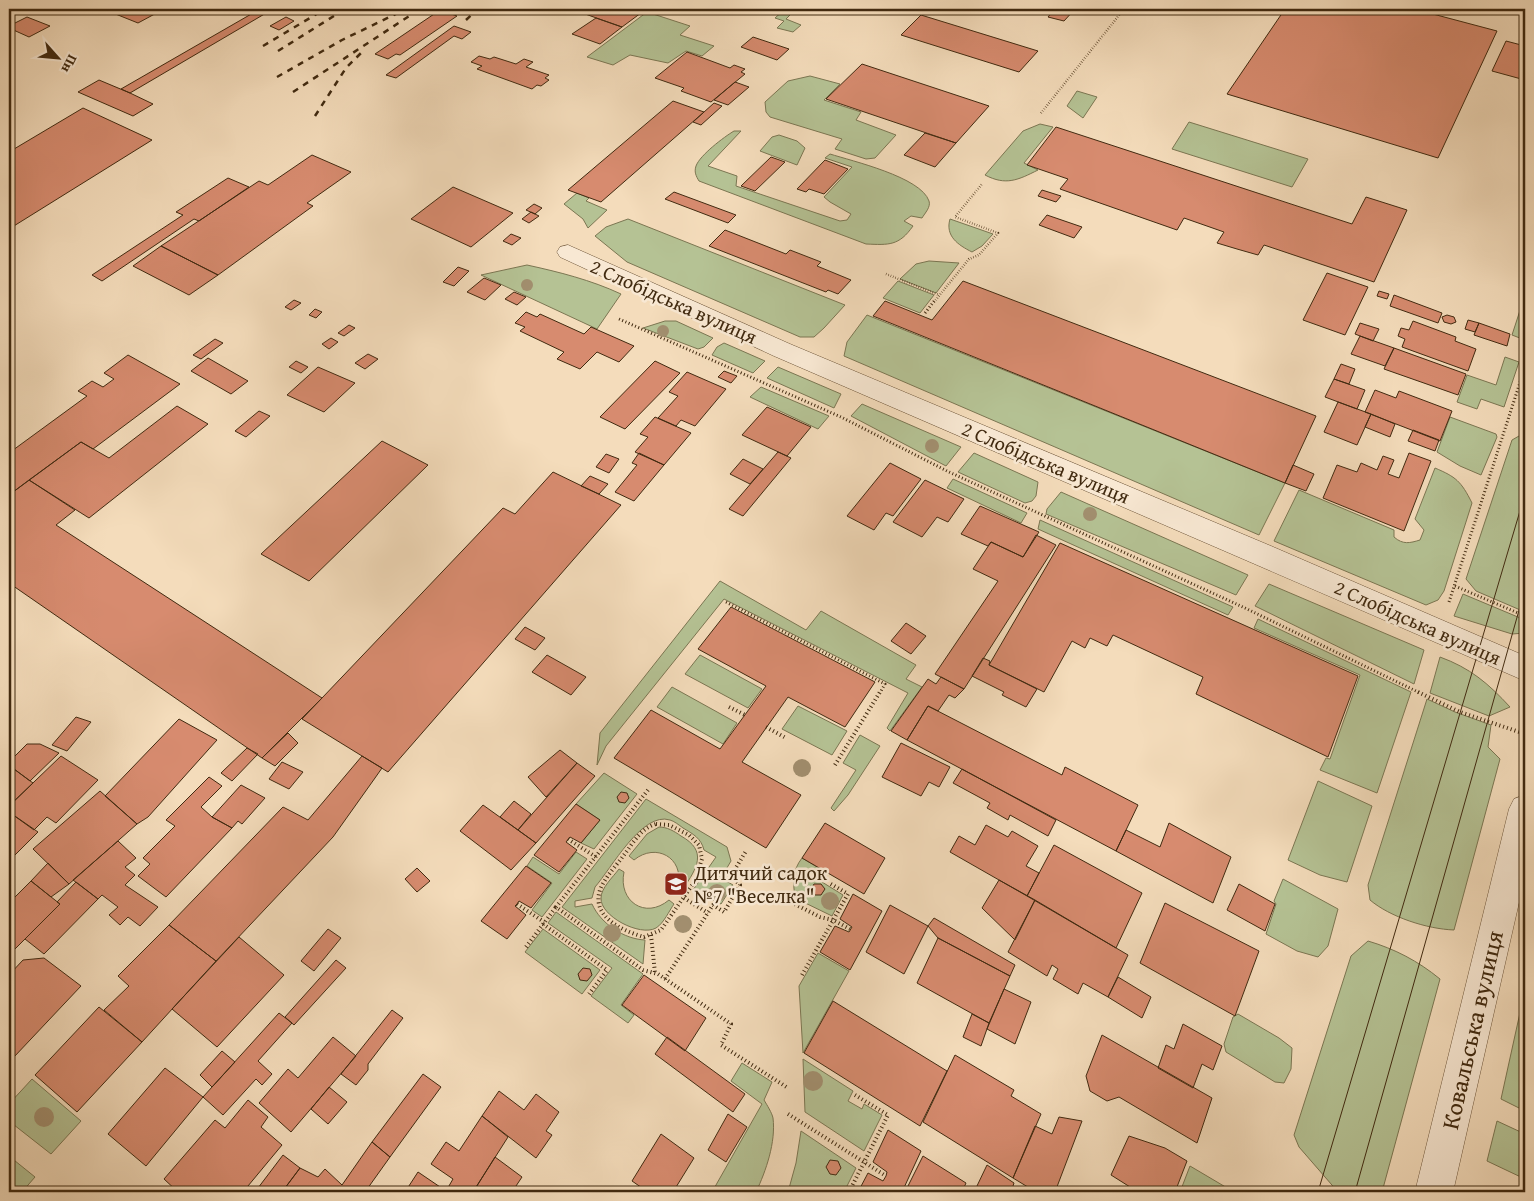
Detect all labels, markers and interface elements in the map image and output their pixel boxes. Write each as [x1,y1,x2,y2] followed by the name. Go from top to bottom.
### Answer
[32,32,82,82] north arrow
[56,51,83,77] text: Пн
[586,251,762,351] street label: 2 Слобідська вулиця
[958,414,1134,510] street label: 2 Слобідська вулиця
[1330,572,1506,672] street label: 2 Слобідська вулиця
[693,858,828,910] place label: Дитячий садок №7 "Веселка"
[663,871,689,897] school or university icon: Дитячий садок №7 "Веселка"
[1432,927,1512,1133] street label: Ковальська вулиця

